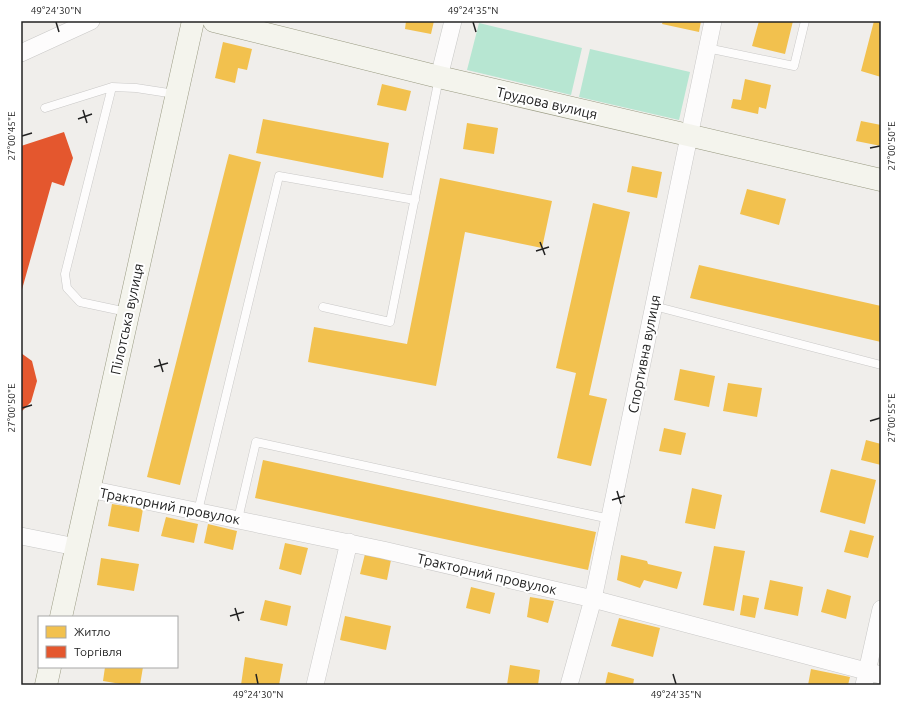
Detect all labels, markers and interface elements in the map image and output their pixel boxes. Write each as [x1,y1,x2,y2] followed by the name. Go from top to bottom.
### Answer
[31,5,81,16] text: 49°24'30"N
[448,5,498,16] text: 49°24'35"N
[495,84,599,122] street label: Трудова вулиця
[6,111,17,161] text: 27°00'45"E
[886,121,897,171] text: 27°00'50"E
[107,262,147,376] street label: Пілотська вулиця
[625,293,663,415] street label: Спортивна вулиця
[6,383,17,433] text: 27°00'50"E
[886,393,897,443] text: 27°00'55"E
[98,485,242,527] street label: Тракторний провулок
[416,550,558,598] street label: Тракторний провулок
[38,616,178,668] legend
[74,625,111,638] text: Житло
[74,645,122,658] text: Торгівля
[233,689,283,700] text: 49°24'30"N
[651,689,701,700] text: 49°24'35"N

